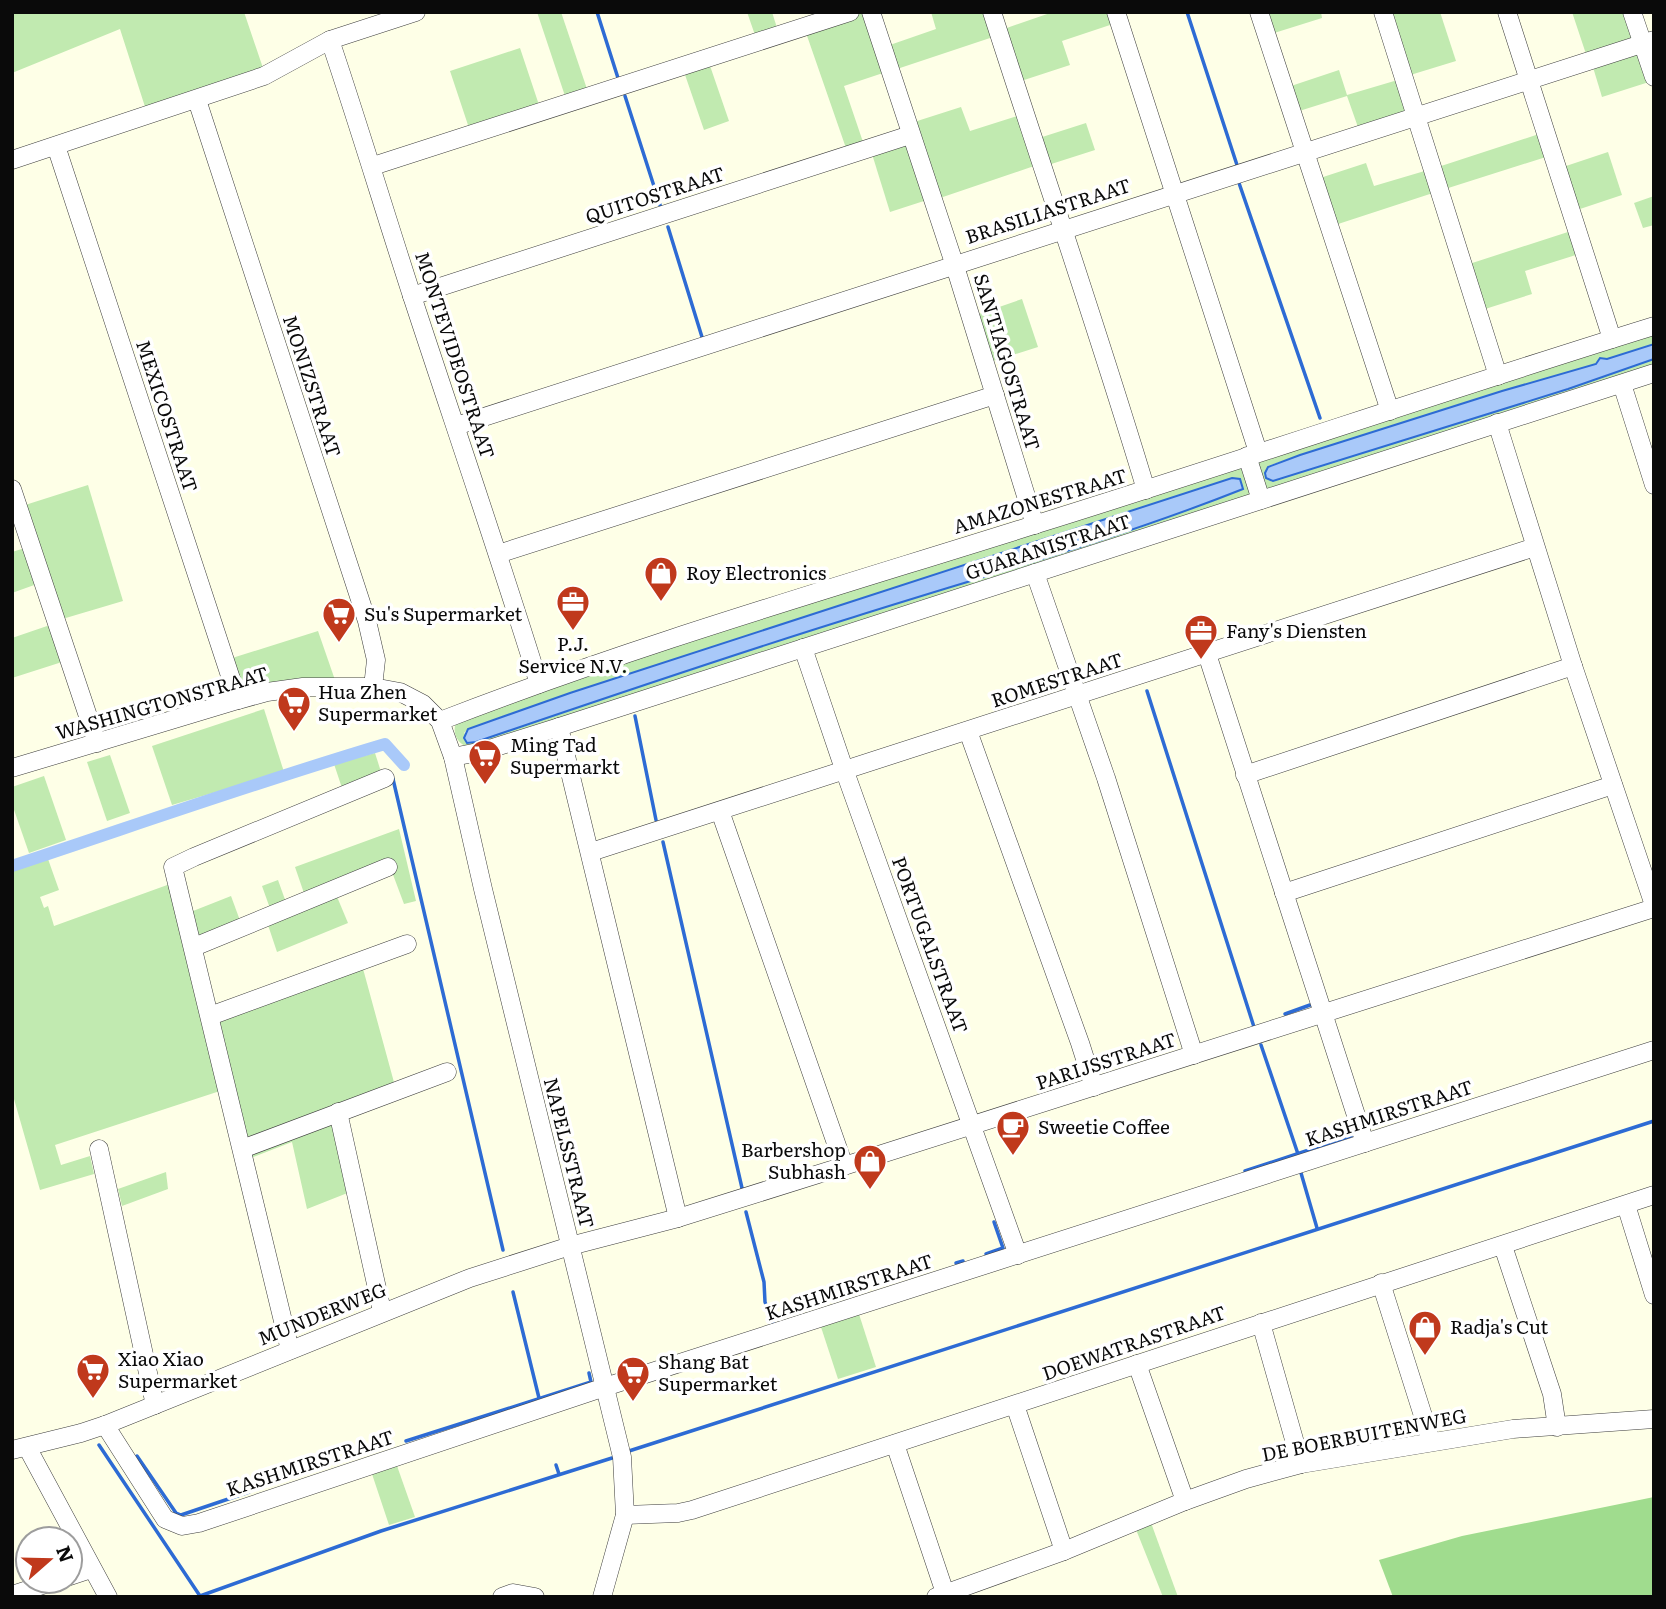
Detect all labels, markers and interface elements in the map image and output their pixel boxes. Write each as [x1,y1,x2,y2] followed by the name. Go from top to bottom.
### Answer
[582,158,728,230] street label: QUITOSTRAAT
[962,170,1134,250] street label: BRASILIASTRAAT
[409,247,503,462] street label: MONTEVIDEOSTRAAT
[968,270,1048,454] street label: SANTIAGOSTRAAT
[277,311,349,460] street label: MONIZSTRAAT
[130,336,206,495] street label: MEXICOSTRAAT
[949,460,1130,540] street label: AMAZONESTRAAT
[961,506,1134,586] street label: GUARANISTRAAT
[642,554,680,603] shop icon: Roy Electronics
[686,558,827,586] place label: Roy Electronics
[554,583,592,632] office icon: P.J. Service N.V.
[320,595,358,644] supermarket icon: Su's Supermarket
[364,599,523,627] place label: Su's Supermarket
[1182,612,1220,661] office icon: Fany's Diensten
[1226,616,1367,644] place label: Fany's Diensten
[518,629,628,679] place label: P.J. Service N.V.
[987,645,1126,714] street label: ROMESTRAAT
[52,658,271,746] street label: WASHINGTONSTRAAT
[318,677,438,727] place label: Hua Zhen Supermarket
[275,684,313,733] supermarket icon: Hua Zhen Supermarket
[510,730,620,780] place label: Ming Tad Supermarkt
[466,737,504,786] supermarket icon: Ming Tad Supermarkt
[886,852,976,1037] street label: PORTUGALSTRAAT
[1032,1024,1180,1096] street label: PARIJSSTRAAT
[1301,1072,1476,1152] street label: KASHMIRSTRAAT
[538,1074,602,1231] street label: NAPELSSTRAAT
[994,1108,1032,1157] cafe icon: Sweetie Coffee
[1038,1112,1170,1140] place label: Sweetie Coffee
[741,1135,846,1185] place label: Barbershop Subhash
[851,1142,889,1191] shop icon: Barbershop Subhash
[761,1246,936,1326] street label: KASHMIRSTRAAT
[253,1275,390,1352] street label: MUNDERWEG
[1038,1297,1229,1387] street label: DOEWATRASTRAAT
[1406,1308,1444,1357] shop icon: Radja's Cut
[1450,1312,1549,1340] place label: Radja's Cut
[118,1344,238,1394] place label: Xiao Xiao Supermarket
[658,1347,778,1397] place label: Shang Bat Supermarket
[74,1351,112,1400] supermarket icon: Xiao Xiao Supermarket
[614,1354,652,1403] supermarket icon: Shang Bat Supermarket
[1259,1400,1469,1468] street label: DE BOERBUITENWEG
[222,1422,397,1502] street label: KASHMIRSTRAAT
[14,1525,84,1595] north arrow
[50,1542,82,1566] text: N

